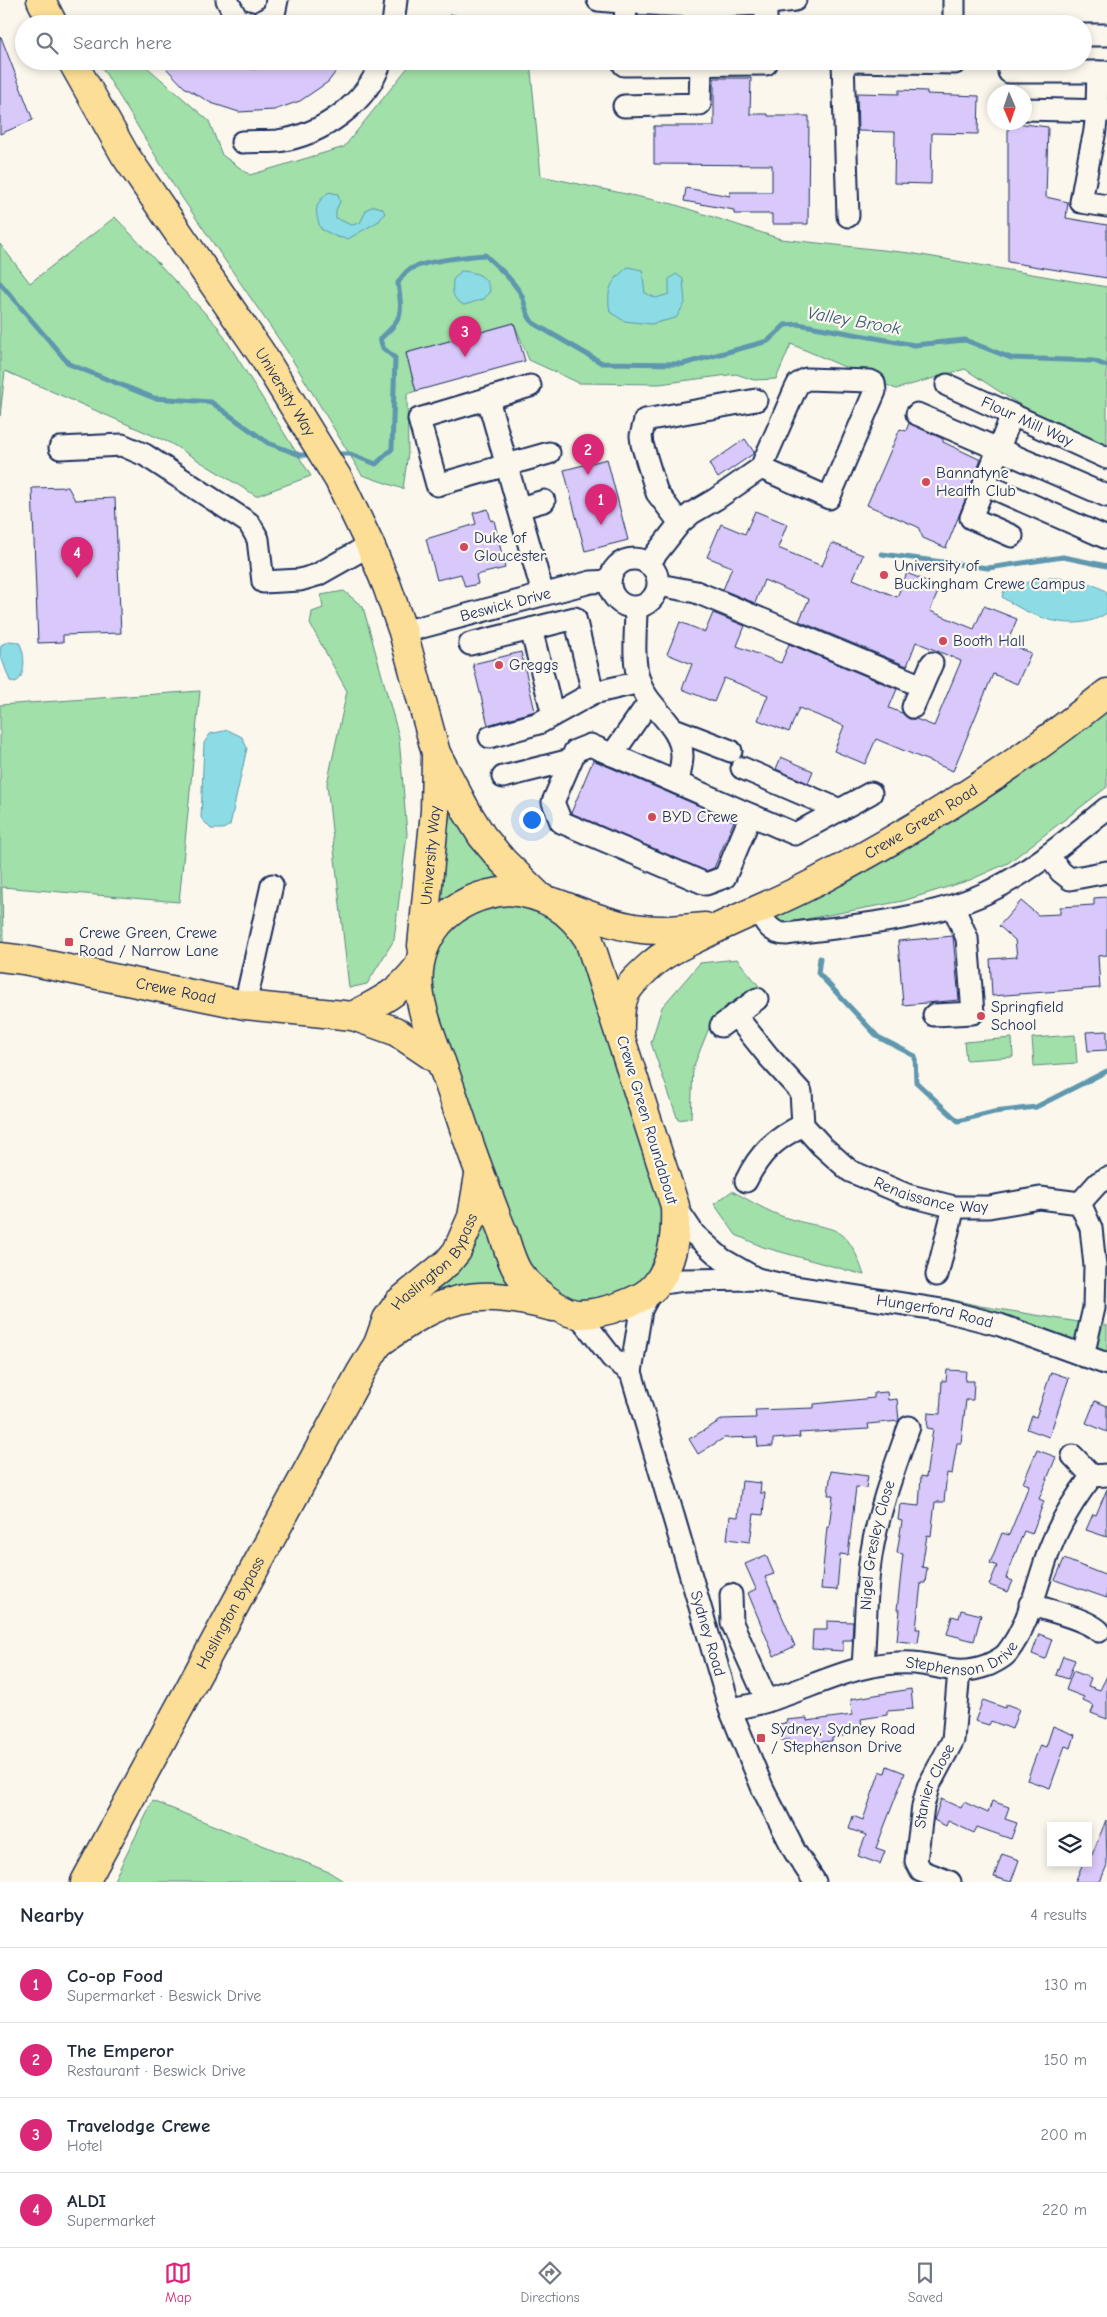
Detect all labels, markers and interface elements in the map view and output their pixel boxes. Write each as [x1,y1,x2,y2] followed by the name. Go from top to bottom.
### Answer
[15,15,1092,70] search box
[33,29,61,57] icon: search
[73,32,172,54] text: Search here
[987,85,1032,130] north arrow
[806,302,903,340] water label: Valley Brook
[449,316,481,357] pin: 3
[251,345,319,440] street label: University Way
[978,393,1077,451] street label: Flour Mill Way
[572,434,604,475] pin: 2
[936,464,1016,500] place label: Bannatyne Health Club
[920,476,932,488] marker: Bannatyne Health Club
[585,484,617,525] pin: 1
[474,529,547,565] place label: Duke of Gloucester
[61,537,93,578] pin: 4
[458,541,470,553] marker: Duke of Gloucester
[894,557,1085,593] place label: University of Buckingham Crewe Campus
[878,569,890,581] marker: University of Buckingham Crewe Campus
[458,584,553,625] street label: Beswick Drive
[953,632,1025,650] place label: Booth Hall
[937,635,949,647] marker: Booth Hall
[509,656,558,674] place label: Greggs
[493,659,505,671] marker: Greggs
[861,781,981,863] street label: Crewe Green Road
[417,805,444,906] street label: University Way
[519,807,545,833] your location
[662,808,738,826] place label: BYD Crewe
[646,811,658,823] marker: BYD Crewe
[79,924,219,960] place label: Crewe Green, Crewe Road / Narrow Lane
[63,936,75,948] marker: Crewe Green, Crewe Road / Narrow Lane
[134,974,217,1008] street label: Crewe Road
[991,998,1064,1034] place label: Springfield School
[975,1010,987,1022] marker: Springfield School
[613,1033,681,1207] street label: Crewe Green Roundabout
[871,1173,989,1216] street label: Renaissance Way
[387,1210,482,1313] street label: Haslington Bypass
[875,1291,995,1332] street label: Hungerford Road
[857,1478,899,1611] street label: Nigel Gresley Close
[193,1553,268,1672] street label: Haslington Bypass
[687,1589,729,1678] street label: Sydney Road
[905,1638,1022,1679] street label: Stephenson Drive
[771,1720,915,1756] place label: Sydney, Sydney Road / Stephenson Drive
[755,1732,767,1744] marker: Sydney, Sydney Road / Stephenson Drive
[911,1741,958,1830] street label: Stanier Close
[1047,1822,1092,1867] map controls
[1047,1822,1092,1867] button: layers
[20,1903,84,1927] text: Nearby
[1030,1906,1087,1924] text: 4 results
[67,1965,163,1987] text: Co-op Food
[33,1976,39,1994] text: 1
[1044,1976,1087,1994] text: 130 m
[67,1987,261,2005] text: Supermarket · Beswick Drive
[67,2040,174,2062] text: The Emperor
[32,2051,40,2069] text: 2
[1044,2051,1087,2069] text: 150 m
[67,2062,246,2080] text: Restaurant · Beswick Drive
[67,2115,210,2137] text: Travelodge Crewe
[32,2126,40,2144] text: 3
[1041,2126,1087,2144] text: 200 m
[67,2137,103,2155] text: Hotel
[67,2190,106,2212] text: ALDI
[32,2201,40,2219] text: 4
[1042,2201,1087,2219] text: 220 m
[67,2212,155,2230] text: Supermarket
[164,2259,192,2306] tab: Map
[520,2259,580,2306] tab: Directions
[908,2259,943,2306] tab: Saved

